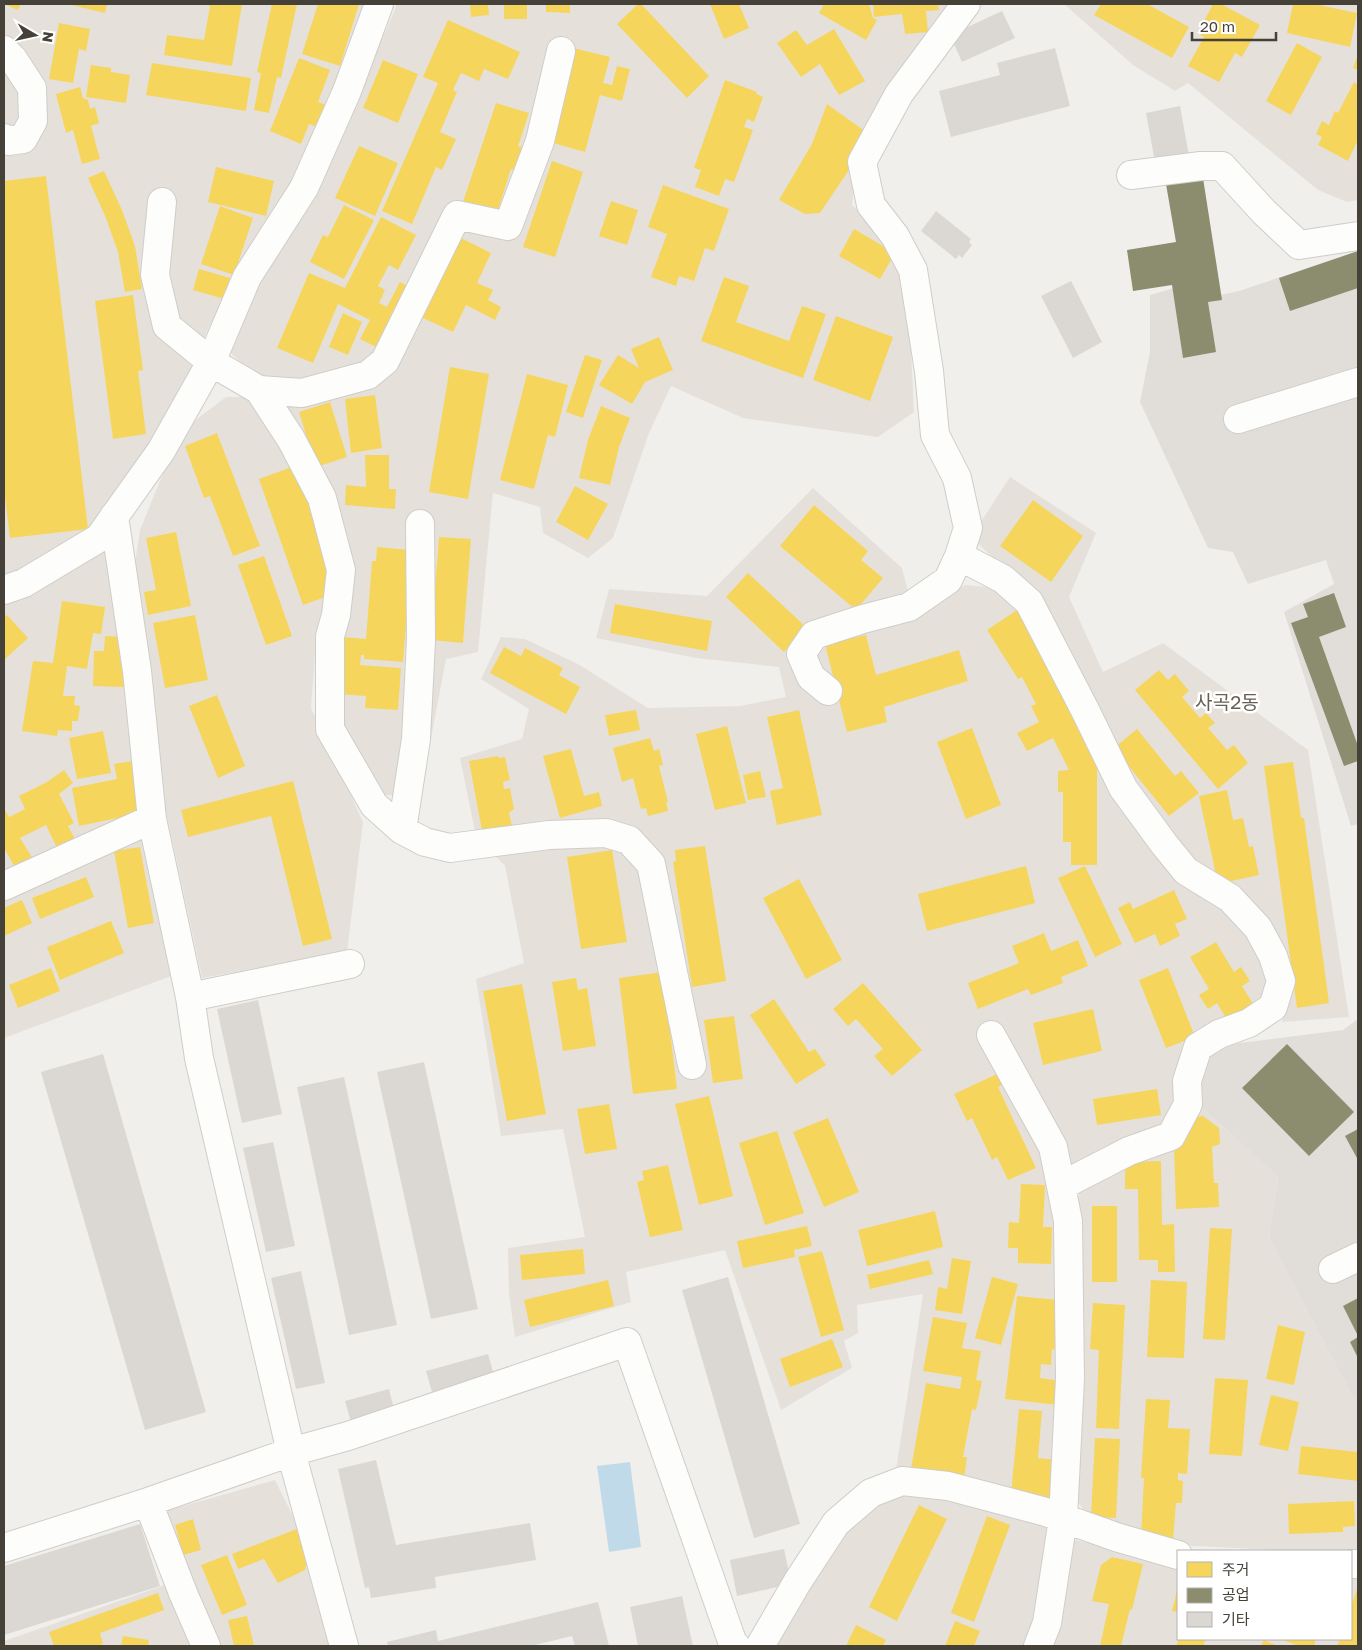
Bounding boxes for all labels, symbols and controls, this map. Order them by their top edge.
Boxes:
north arrow [10,10,60,60]
scale bar [1192,10,1276,42]
text: 20 m [1200,17,1235,35]
text: N [39,31,58,44]
district label: 사곡2동 [1195,690,1259,713]
legend [1177,1550,1352,1640]
text: 주거 [1222,1560,1250,1578]
text: 공업 [1222,1585,1250,1603]
text: 기타 [1222,1610,1250,1628]

